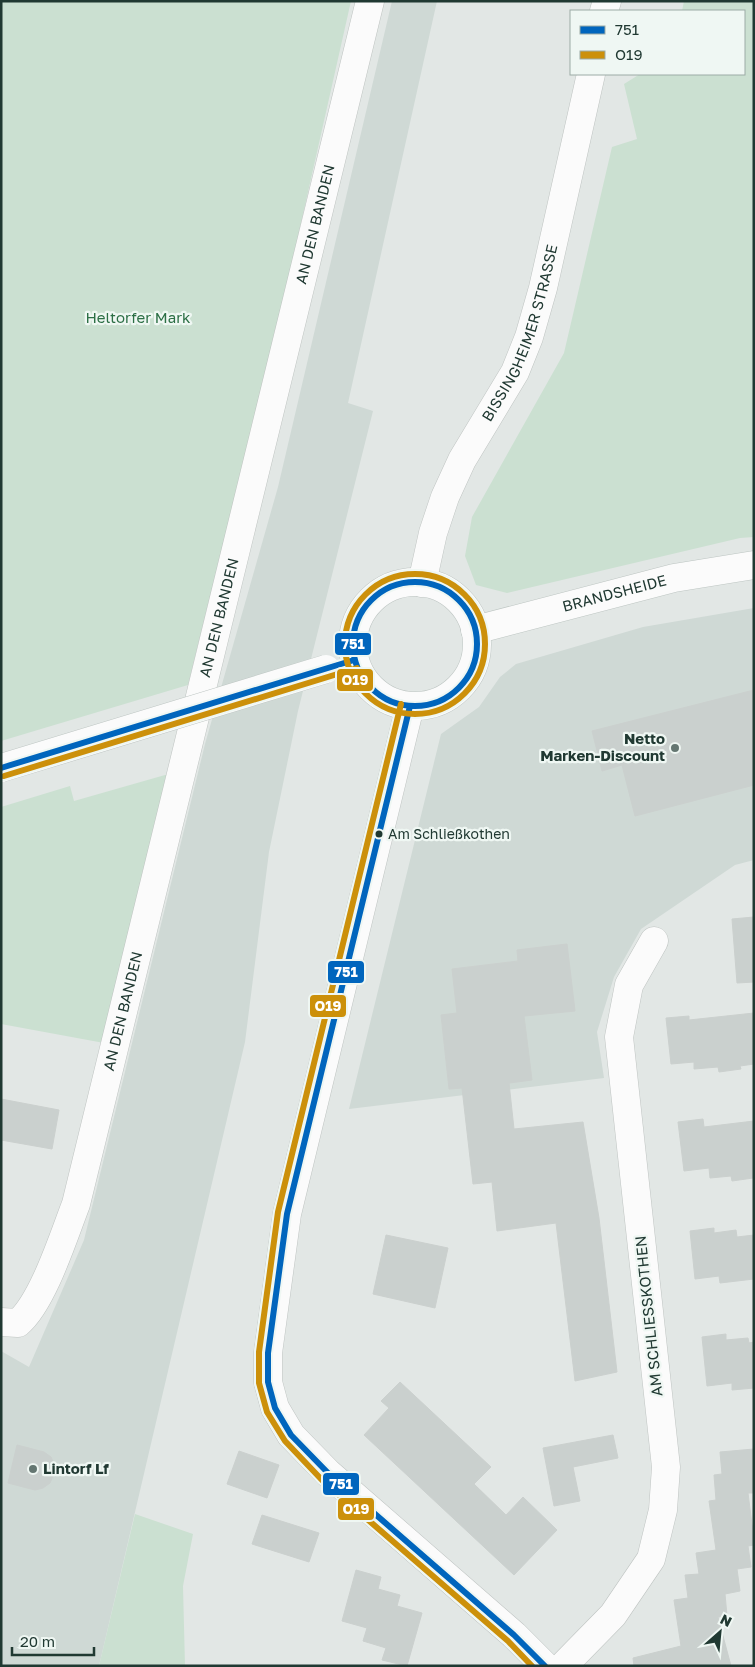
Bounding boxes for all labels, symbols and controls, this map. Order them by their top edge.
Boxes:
legend [570,10,745,75]
text: 751 [615,20,639,38]
text: O19 [615,45,642,63]
street label: AN DEN BANDEN [291,162,338,286]
street label: BISSINGHEIMER STRASSE [477,243,561,424]
park label: Heltorfer Mark [85,308,191,326]
street label: AN DEN BANDEN [195,556,242,679]
street label: BRANDSHEIDE [560,570,668,615]
line badge: 751 [334,632,372,656]
text: 751 [341,635,365,652]
line badge: O19 [336,668,374,692]
text: O19 [342,671,369,688]
place label: Netto Marken-Discount [540,729,665,764]
marker: Netto Marken-Discount [669,742,681,754]
place label: Am Schließkothen [388,825,510,842]
marker: Am Schließkothen [374,829,384,839]
street label: AN DEN BANDEN [99,949,145,1072]
line badge: 751 [327,960,365,984]
text: 751 [334,963,358,980]
line badge: O19 [309,994,347,1018]
text: O19 [315,997,342,1014]
street label: AM SCHLIESSKOTHEN [631,1235,665,1397]
place label: Lintorf Lf [43,1459,109,1477]
marker: Lintorf Lf [27,1463,39,1475]
line badge: 751 [322,1472,360,1496]
text: 751 [329,1475,353,1492]
line badge: O19 [337,1497,375,1521]
text: O19 [343,1500,370,1517]
north arrow [695,1607,745,1657]
text: N [718,1610,735,1630]
scale bar [12,1624,95,1656]
text: 20 m [20,1632,55,1650]

